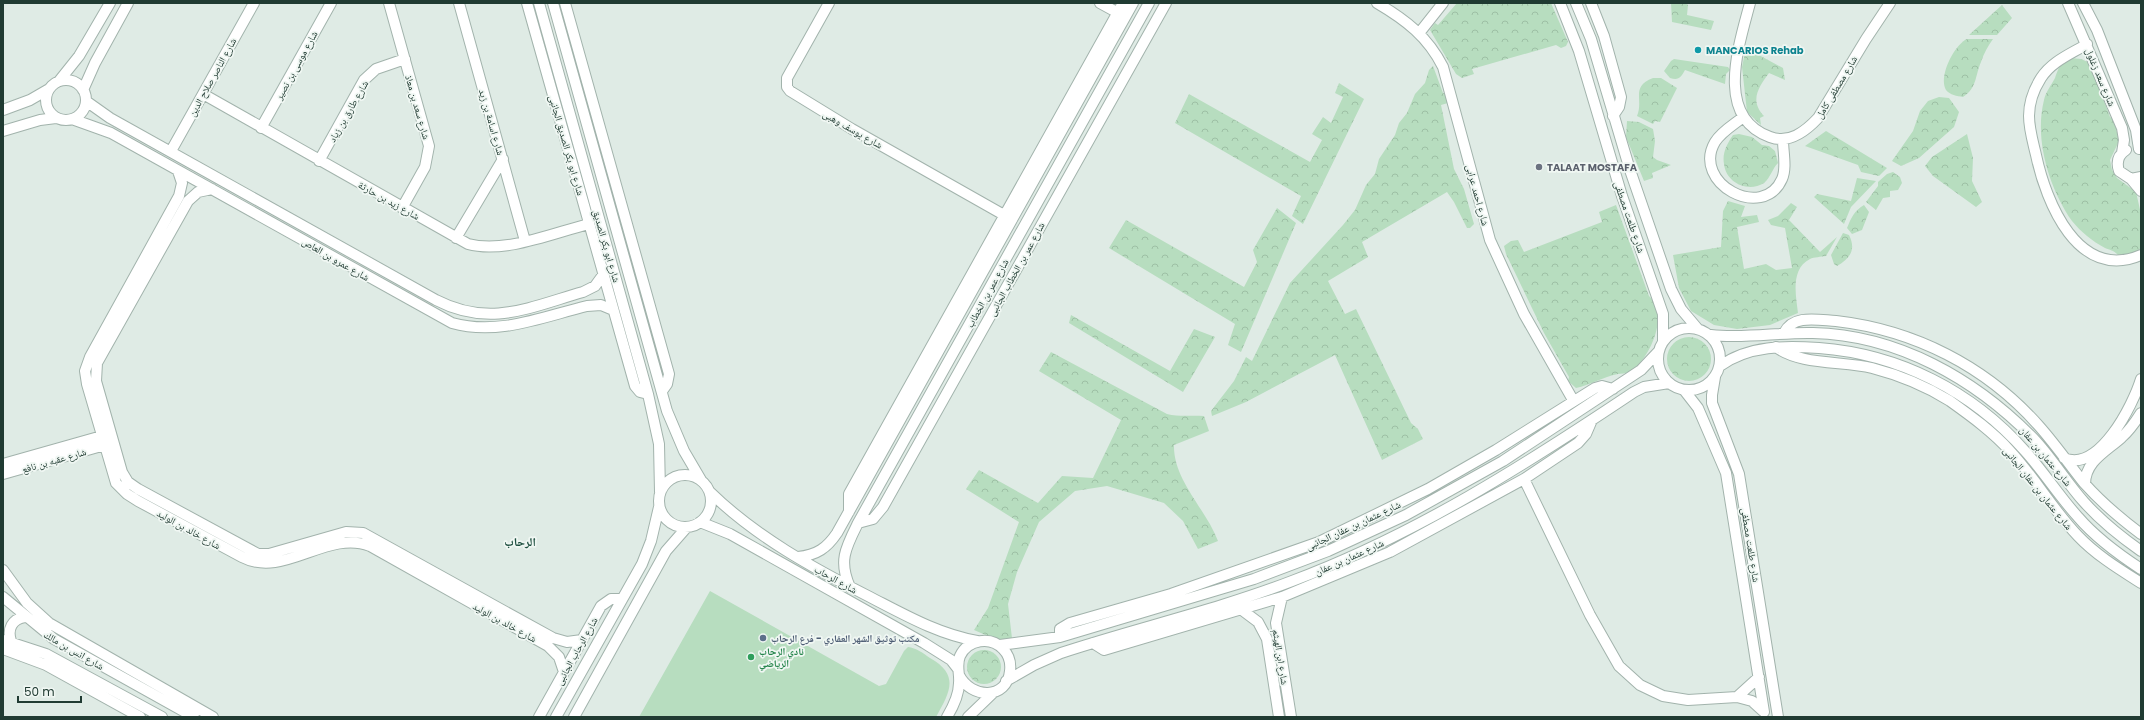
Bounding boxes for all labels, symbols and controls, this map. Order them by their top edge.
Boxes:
street label: شارع موسى بن نصير [271,28,322,103]
street label: شارع الناصر صلاح الدين [185,35,240,119]
place label: MANCARIOS Rehab [1706,43,1804,58]
marker: MANCARIOS Rehab [1693,45,1703,55]
street label: شارع سعد زغلول [2082,46,2120,109]
street label: شارع مصطفى كامل [1812,53,1861,121]
street label: شارع سعد بن معاذ [401,73,434,142]
street label: شارع طارق بن زياد [325,77,372,145]
street label: شارع اسامة بن زيد [475,87,508,157]
street label: شارع ابو بكر الصديق الجانبى [545,93,588,198]
street label: شارع يوسف وهبى [820,106,886,153]
place label: TALAAT MOSTAFA [1547,160,1638,175]
marker: TALAAT MOSTAFA [1534,162,1544,172]
street label: شارع احمد عرابى [1462,163,1493,228]
street label: شارع زيد بن حارثة [355,177,423,224]
street label: شارع طلعت مصطفى [1610,179,1649,255]
street label: شارع ابو بكر الصديق [589,208,624,285]
street label: شارع عمر بن الخطاب الجانبى [985,220,1047,318]
street label: شارع عمرو بن العاص [299,234,373,285]
street label: شارع عمر بن الخطاب [963,257,1011,329]
street label: شارع عثمان بن عفان [2016,423,2075,490]
street label: شارع عقبه بن نافع [20,444,88,477]
street label: شارع عثمان بن عفان الجانبى [1999,444,2076,533]
street label: شارع عثمان بن عفان الجانبى [1303,497,1403,554]
street label: شارع خالد بن الوليد [154,506,224,553]
street label: شارع طلعت مصطفى [1737,507,1764,584]
district label: الرحاب [504,533,536,550]
street label: شارع عثمان بن عفان [1312,535,1386,579]
street label: شارع الرحاب [812,562,860,598]
street label: شارع خالد بن الوليد [470,599,540,646]
street label: شارع الرحاب الجانبى [552,614,602,688]
street label: شارع انس بن مالك [41,627,107,674]
street label: شارع ابن الهيثم [1269,628,1292,686]
place label: مكتب توثيق الشهر العقاري - فرع الرحاب [771,631,920,646]
marker: مكتب توثيق الشهر العقاري - فرع الرحاب [758,633,768,643]
place label: نادي الرحاب الرياضي [759,644,804,671]
marker: نادي الرحاب الرياضي [746,652,756,662]
scale bar [18,678,81,704]
text: 50 m [24,683,55,700]

